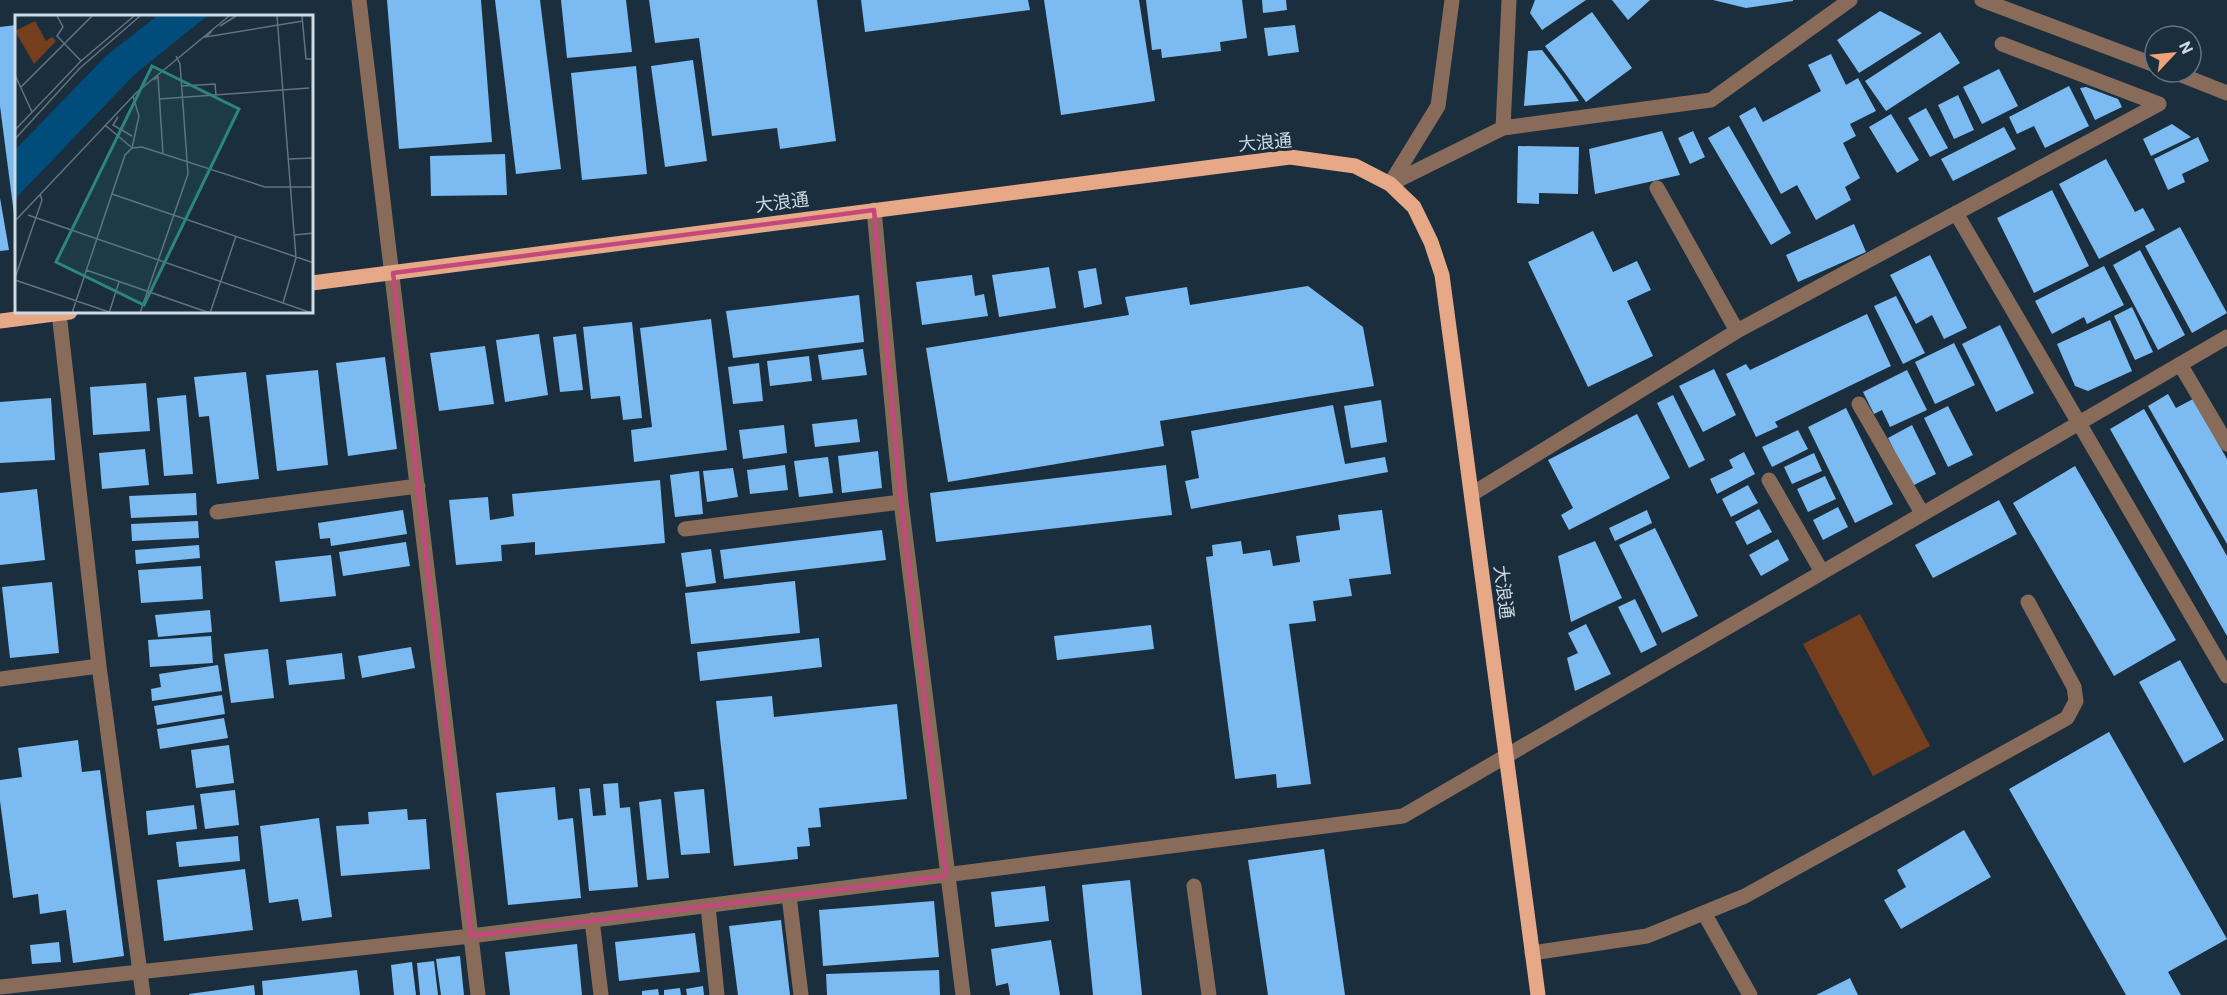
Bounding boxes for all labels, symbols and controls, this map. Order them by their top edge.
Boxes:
inset map [15,15,314,314]
north arrow [2143,24,2203,84]
text: N [2175,38,2197,57]
street label: 大浪通 [1237,129,1293,155]
street label: 大浪通 [754,188,810,216]
street label: 大浪通 [1490,564,1518,620]

